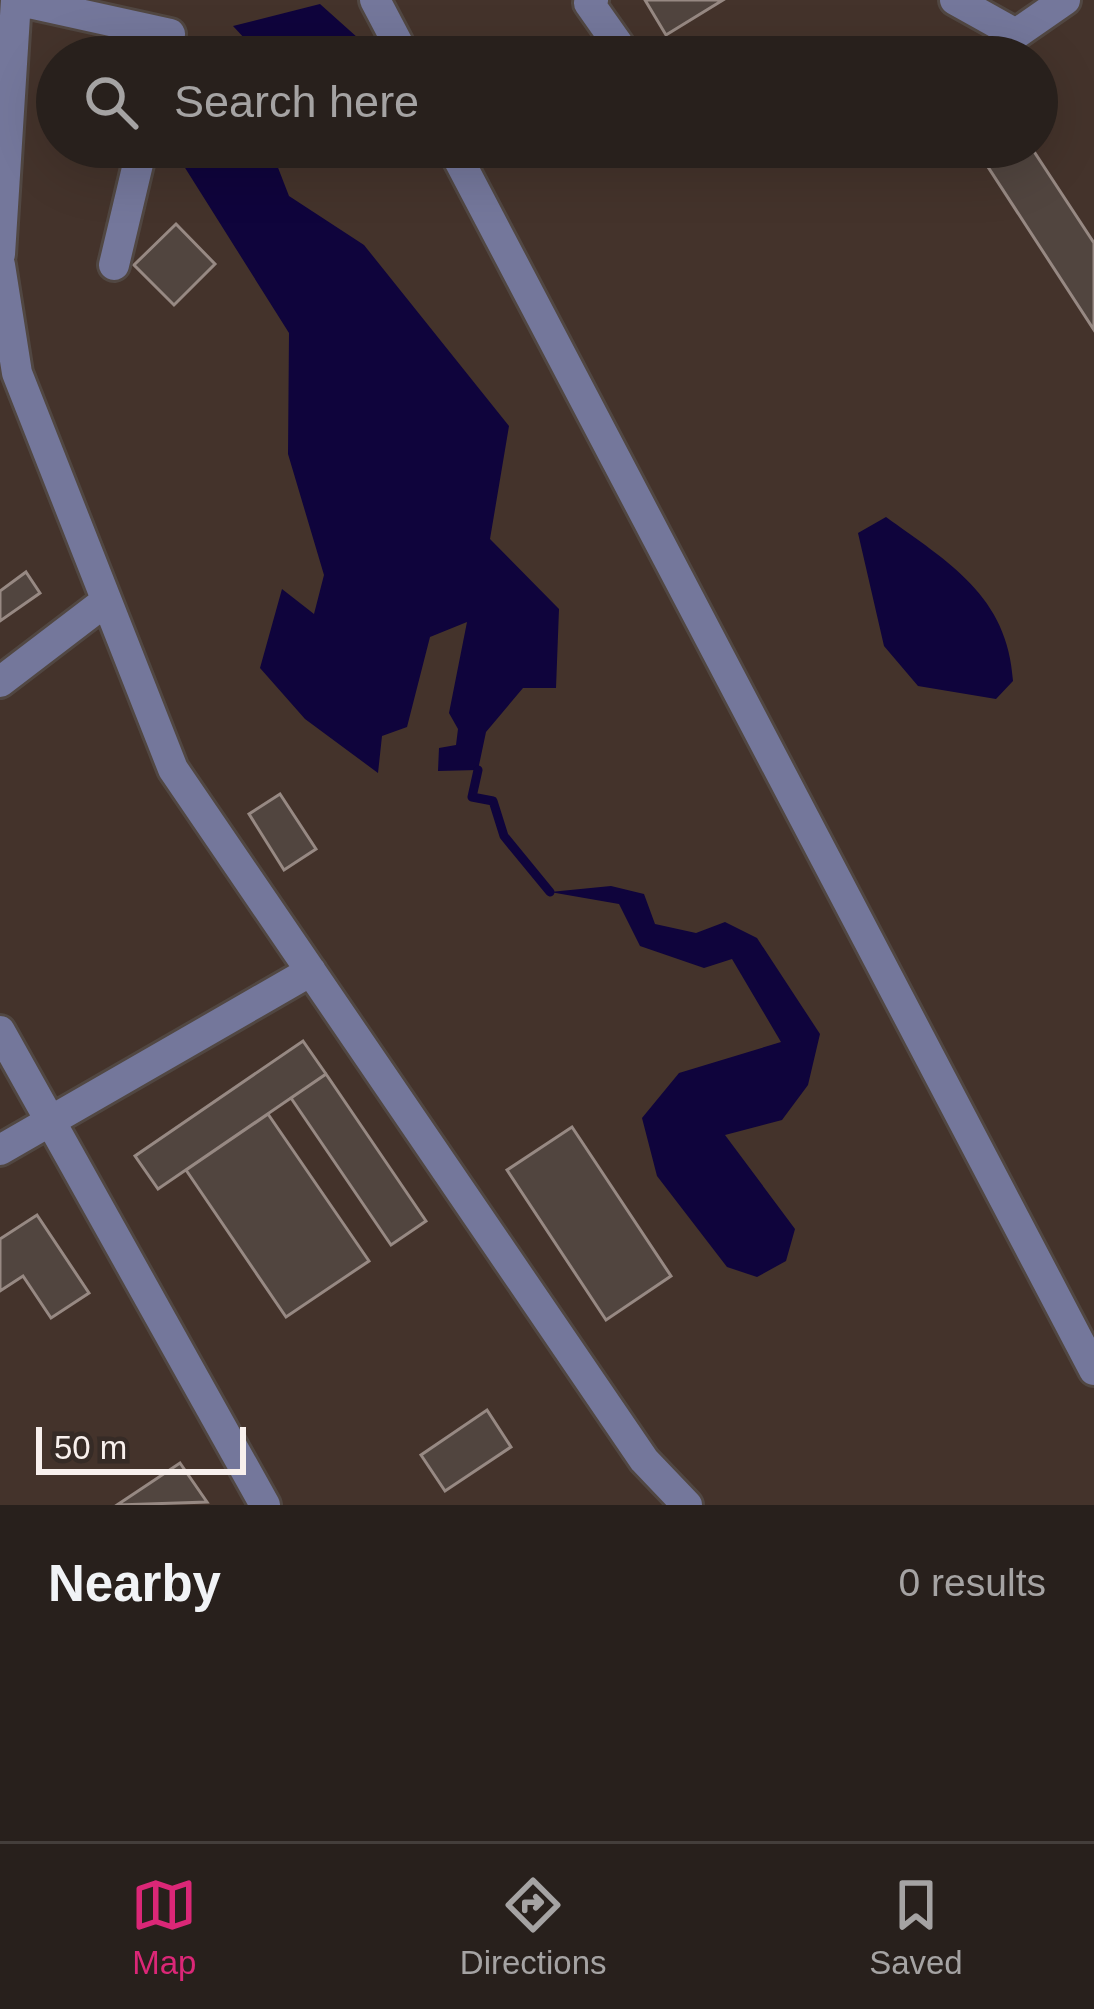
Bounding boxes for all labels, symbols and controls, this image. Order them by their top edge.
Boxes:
search box [36,36,1058,168]
icon: search [78,69,144,135]
text: Search here [174,76,419,127]
scale bar [36,1421,246,1474]
text: 50 m [54,1429,127,1466]
text: Nearby [48,1555,221,1612]
text: 0 results [899,1561,1046,1604]
tab: Map [131,1872,197,1982]
tab: Directions [460,1872,607,1982]
tab: Saved [869,1872,963,1982]

